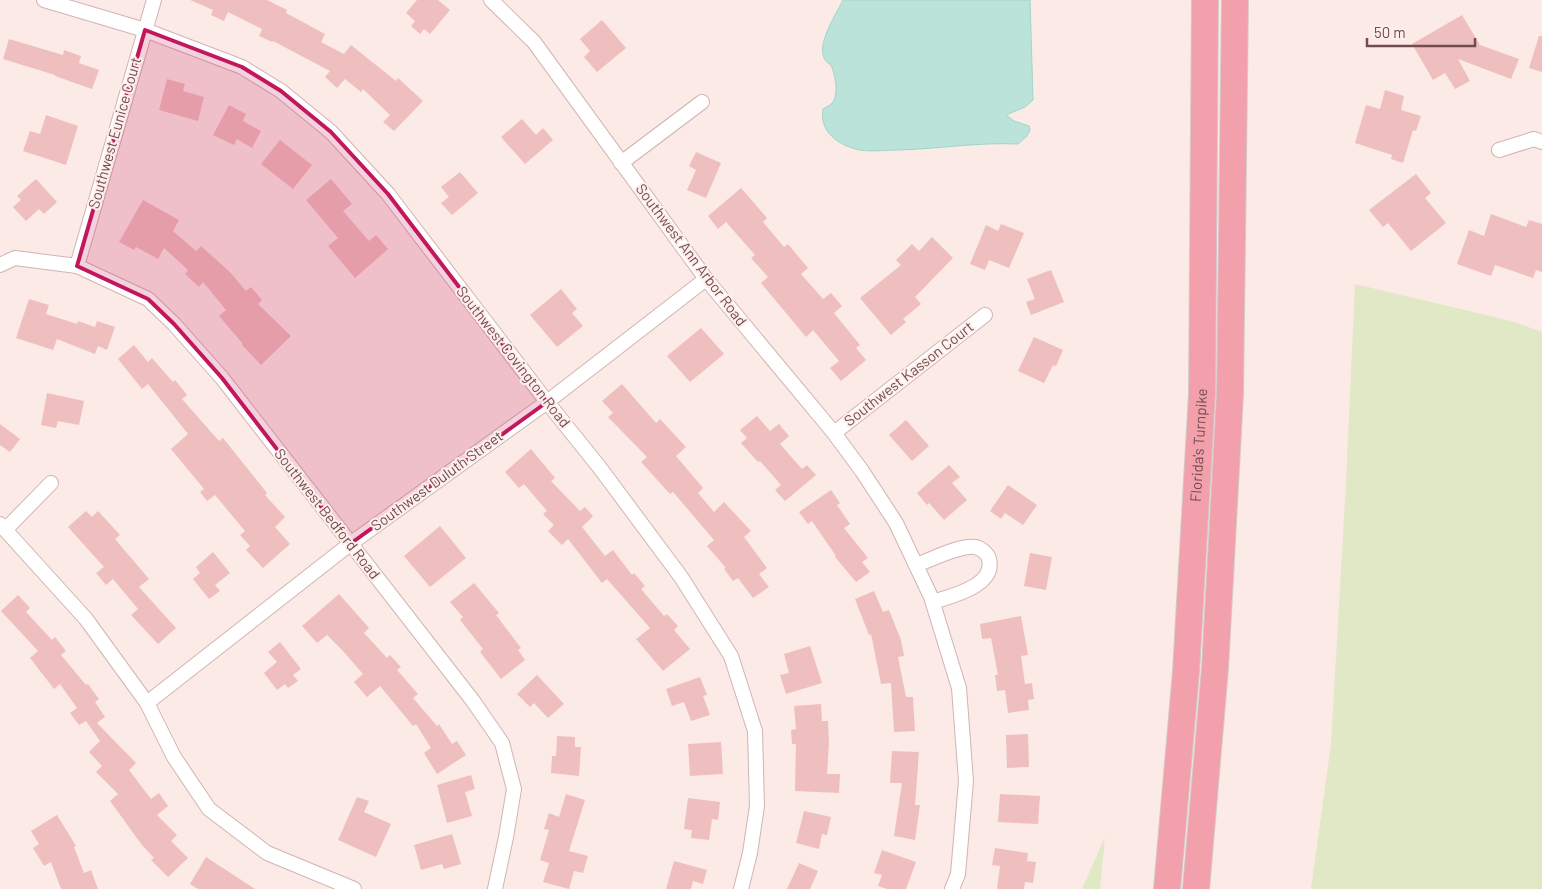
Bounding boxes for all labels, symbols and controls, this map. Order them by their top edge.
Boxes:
scale bar [1367,15,1474,47]
text: 50 m [1374,23,1406,41]
street label: Southwest Eunice Court [84,55,144,211]
street label: Southwest Ann Arbor Road [632,180,751,329]
street label: Southwest Covington Road [453,282,574,431]
street label: Southwest Kasson Court [840,317,977,429]
street label: Florida's Turnpike [1186,388,1210,502]
street label: Southwest Duluth Street [367,426,506,534]
street label: Southwest Bedford Road [271,445,384,582]

